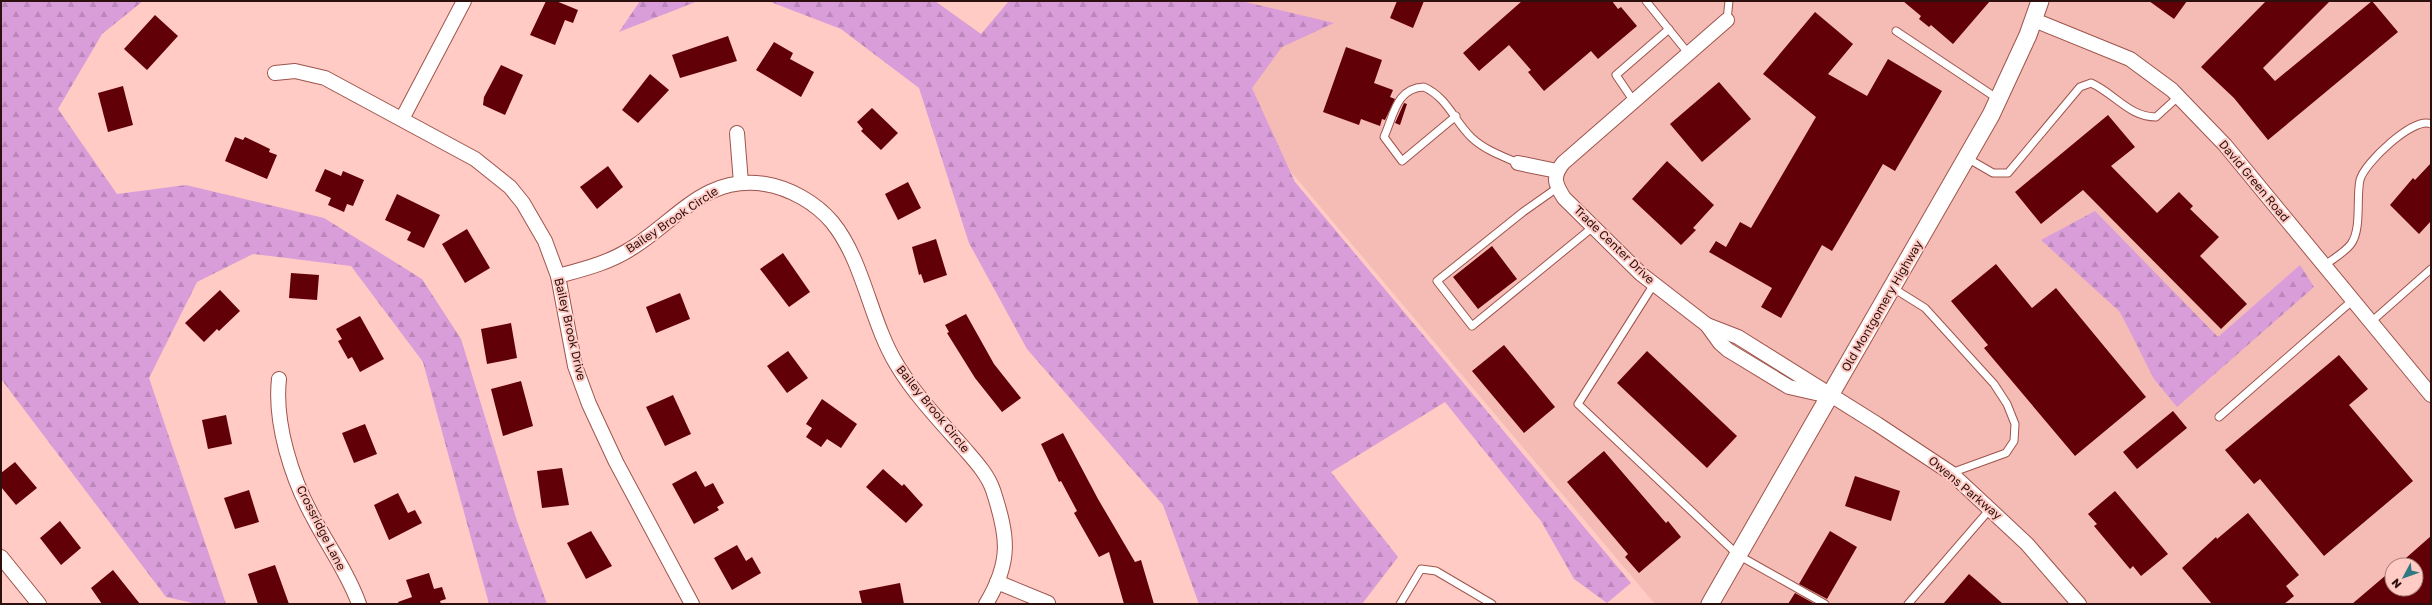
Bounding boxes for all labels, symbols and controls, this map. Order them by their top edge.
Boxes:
street label: David Green Road [2216,137,2293,225]
street label: Bailey Brook Circle [623,183,721,256]
street label: Trade Center Drive [1571,202,1658,287]
street label: Old Montgomery Highway [1838,237,1925,374]
street label: Bailey Brook Drive [551,276,590,382]
street label: Bailey Brook Circle [894,362,973,455]
street label: Owens Parkway [1926,453,2005,523]
street label: Crossridge Lane [294,483,349,573]
north arrow [2384,557,2424,597]
text: N [2388,576,2404,591]

